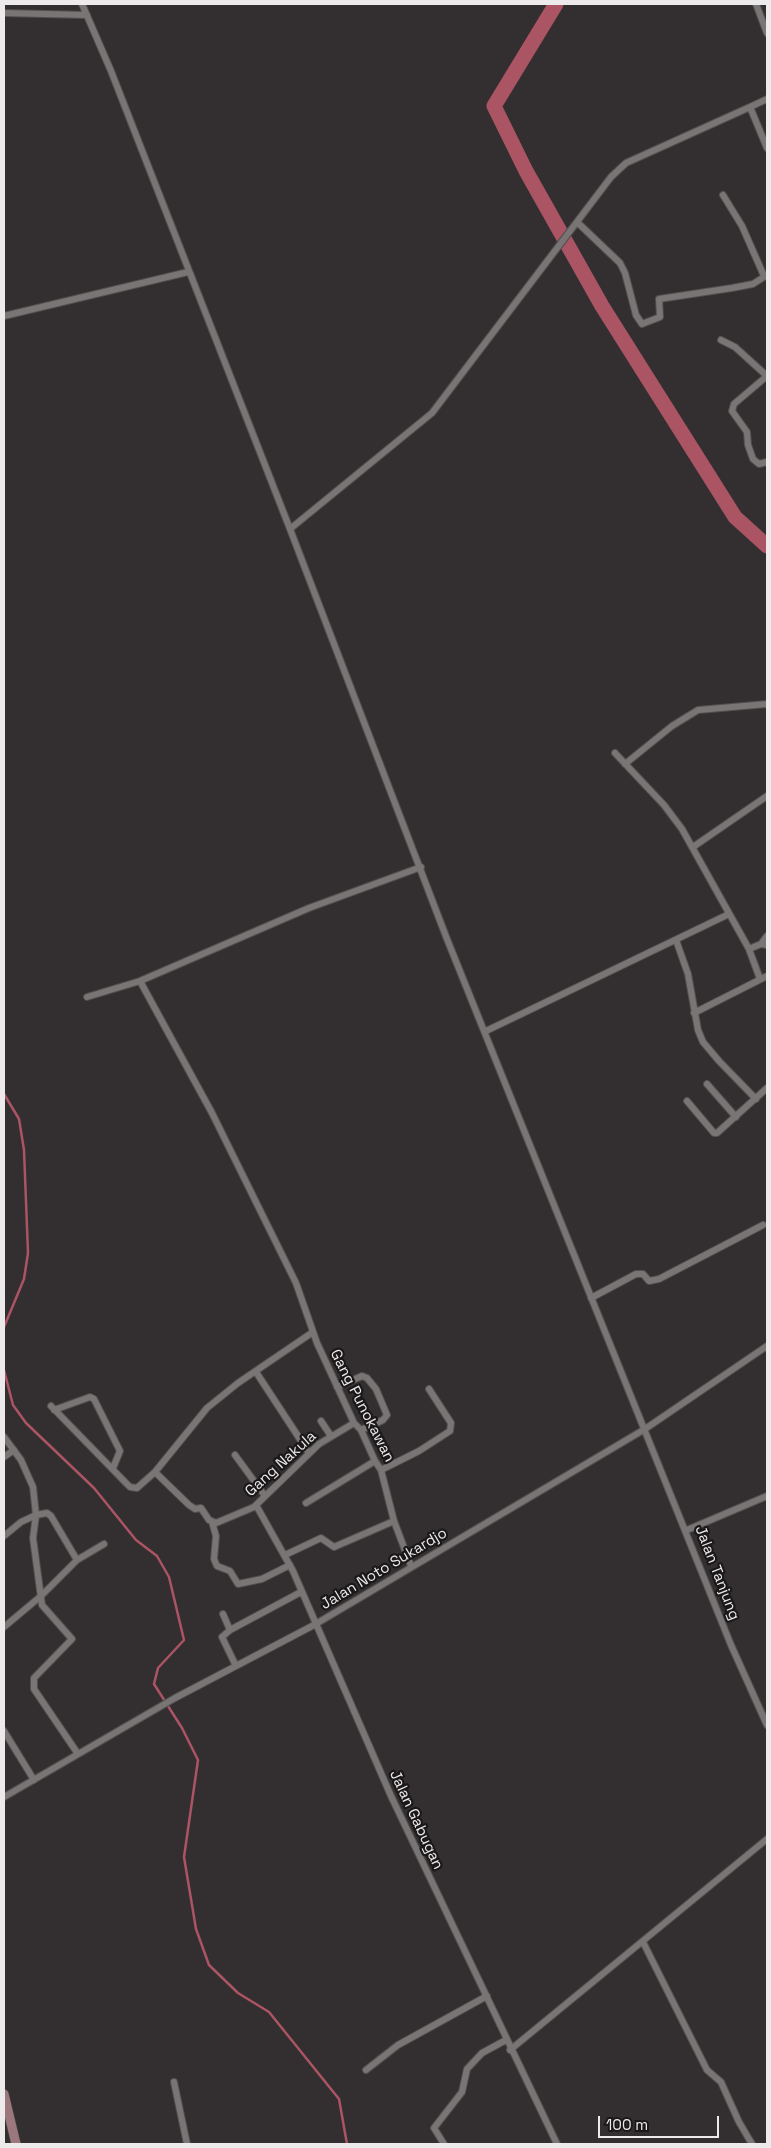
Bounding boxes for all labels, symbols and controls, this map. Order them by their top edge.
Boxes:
street label: Gang Punokawan [326,1347,398,1465]
street label: Gang Nakula [242,1427,320,1501]
street label: Jalan Tanjung [691,1523,743,1623]
street label: Jalan Noto Sukardjo [318,1524,450,1614]
street label: Jalan Gabugan [385,1768,447,1872]
scale bar [601,2106,722,2138]
text: 100 m [606,2115,648,2134]

